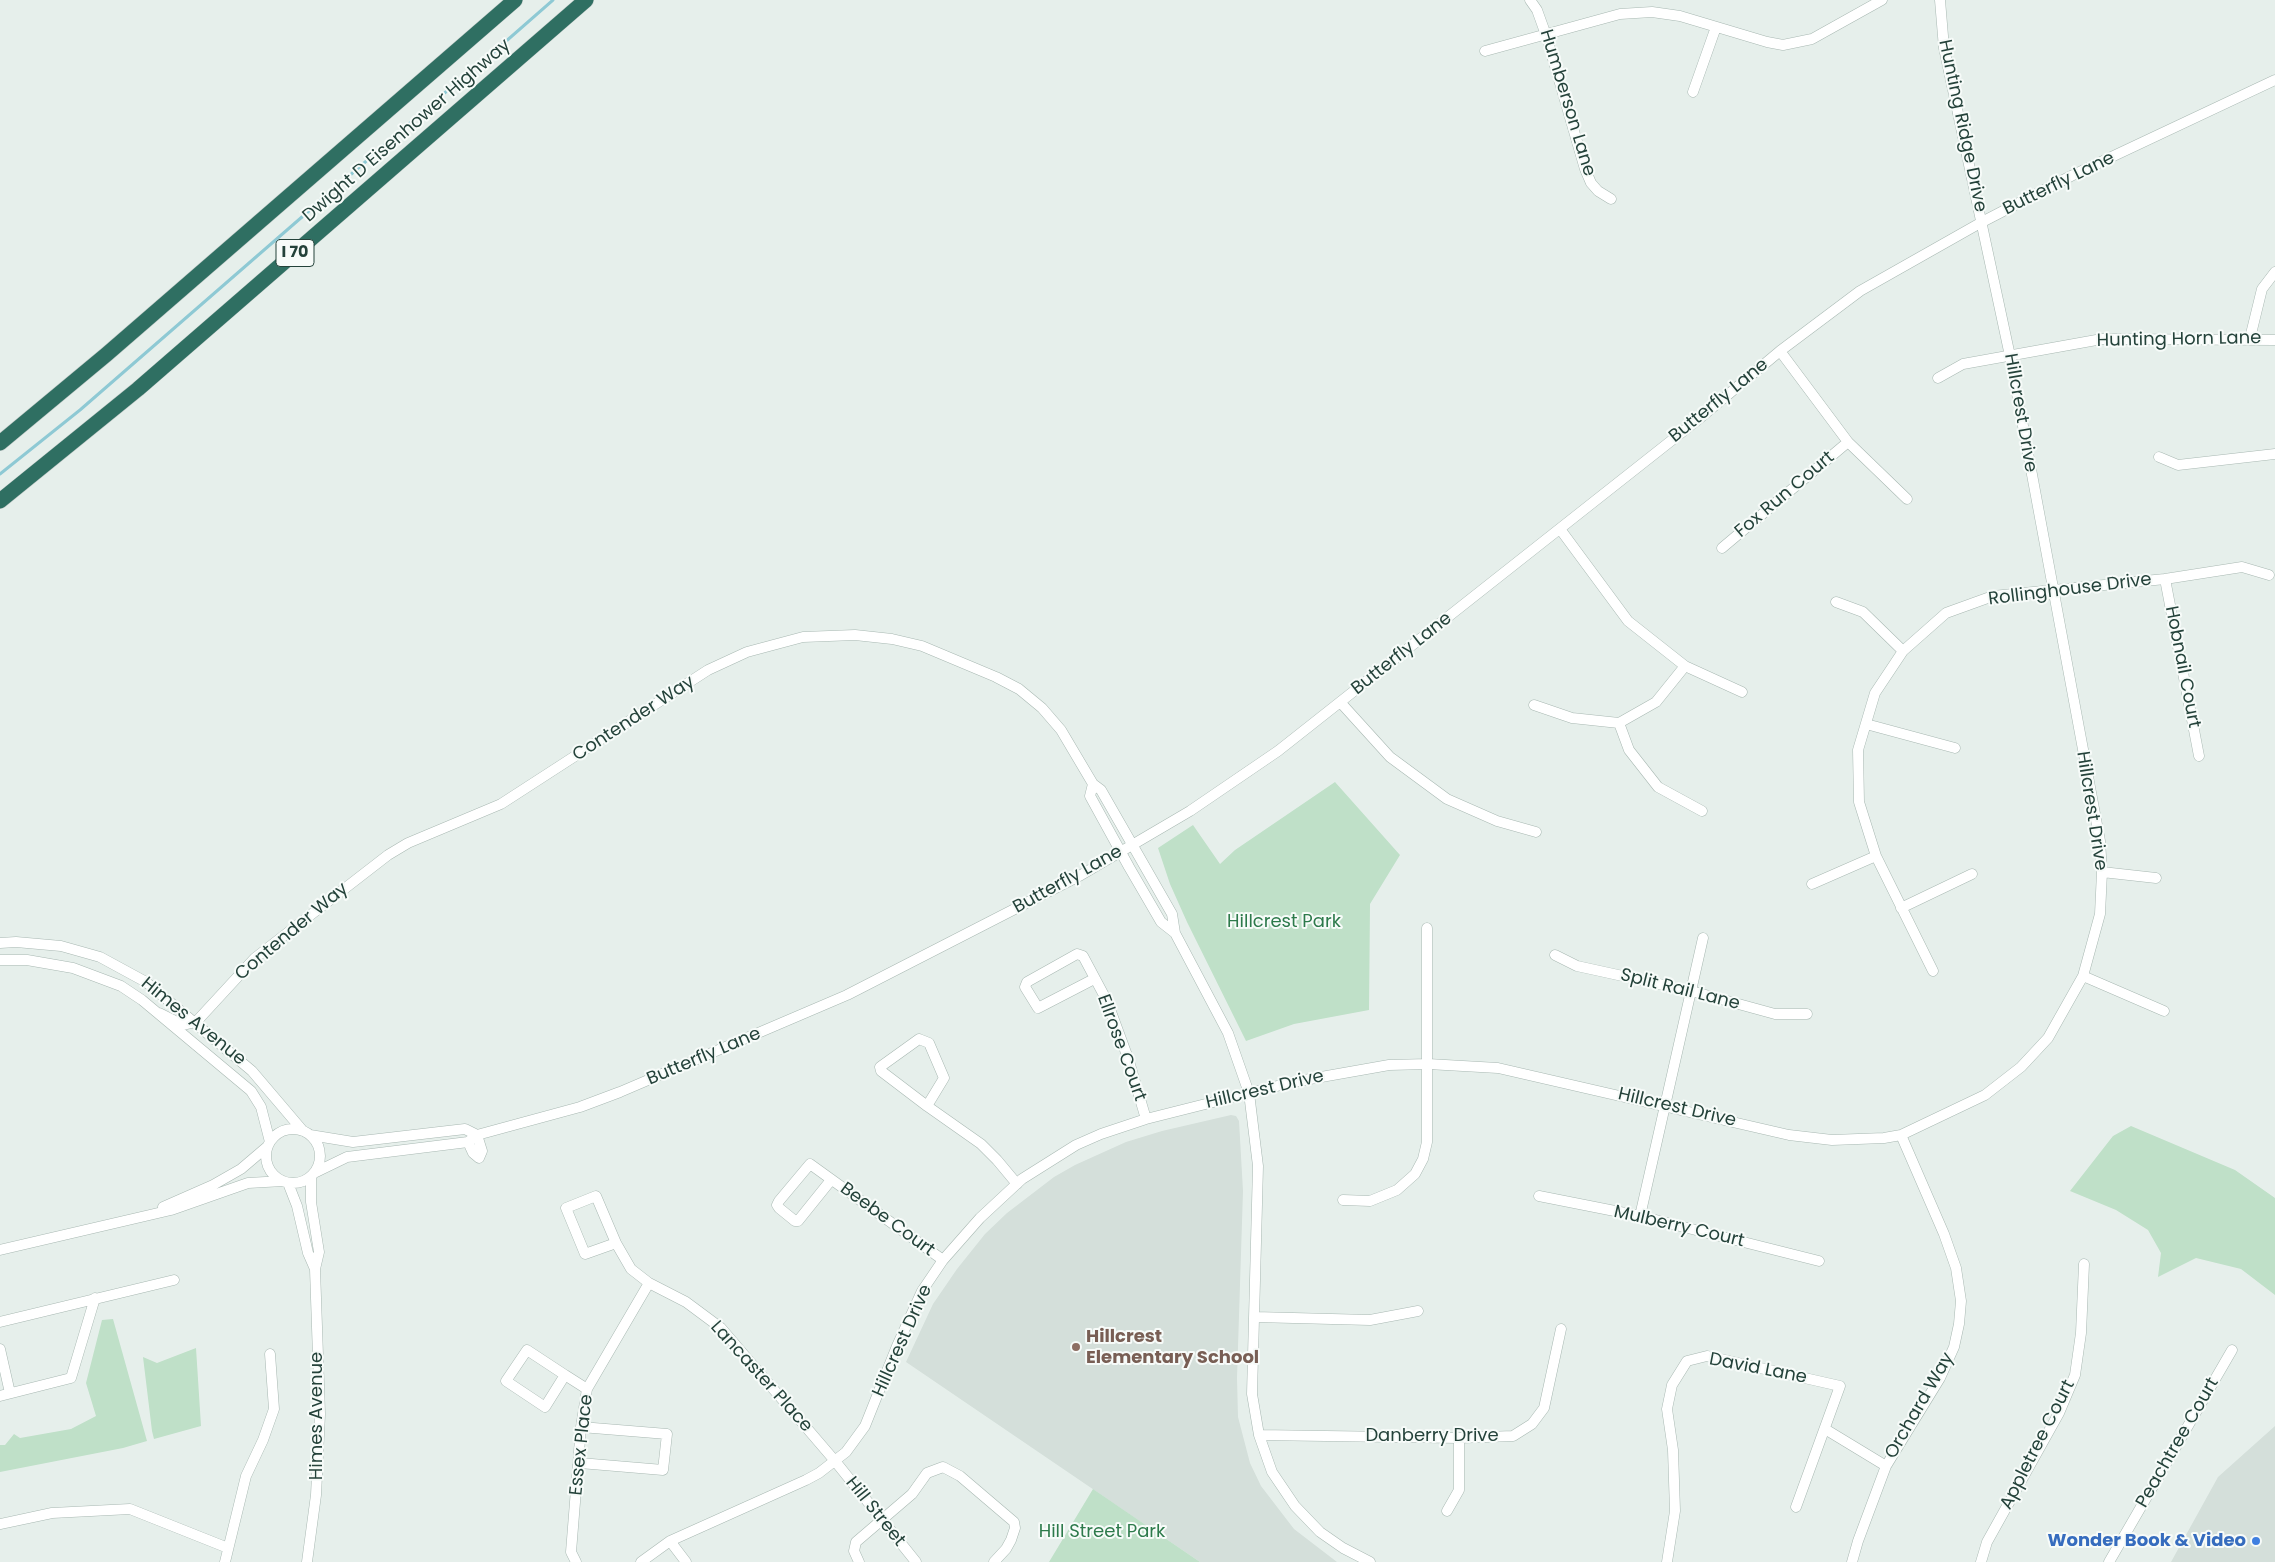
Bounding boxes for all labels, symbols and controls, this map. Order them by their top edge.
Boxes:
street label: Humberson Lane [1534,27,1600,179]
street label: Dwight D Eisenhower Highway [299,35,515,227]
street label: Hunting Ridge Drive [1933,38,1991,214]
street label: Butterfly Lane [2000,148,2118,220]
road number: I 70 [276,240,314,266]
street label: Hunting Horn Lane [2097,328,2261,352]
street label: Hillcrest Drive [1999,352,2041,474]
street label: Butterfly Lane [1665,354,1773,448]
street label: Fox Run Court [1731,447,1839,543]
street label: Rollinghouse Drive [1987,569,2153,611]
street label: Hobnail Court [2160,604,2204,730]
street label: Butterfly Lane [1348,608,1456,700]
street label: Contender Way [569,672,699,766]
street label: Hillcrest Drive [2071,750,2111,872]
street label: Butterfly Lane [1010,841,1126,919]
street label: Contender Way [231,878,353,986]
park label: Hillcrest Park [1227,911,1341,933]
street label: Split Rail Lane [1618,965,1742,1015]
street label: Himes Avenue [136,973,250,1071]
street label: Ellrose Court [1092,992,1150,1104]
street label: Butterfly Lane [644,1023,764,1091]
street label: Hillcrest Drive [1204,1066,1326,1114]
street label: Hillcrest Drive [1616,1084,1738,1132]
street label: Beebe Court [835,1178,939,1262]
street label: Mulberry Court [1612,1201,1746,1253]
street label: Hillcrest Drive [869,1282,937,1400]
street label: Lancaster Place [705,1317,817,1437]
place label: Hillcrest Elementary School [1086,1326,1259,1368]
marker: Hillcrest Elementary School [1070,1341,1082,1353]
street label: David Lane [1707,1349,1809,1389]
street label: Orchard Way [1881,1349,1959,1463]
street label: Himes Avenue [306,1352,328,1480]
street label: Peachtree Court [2132,1374,2224,1512]
street label: Appletree Court [1996,1377,2080,1513]
street label: Essex Place [566,1393,598,1497]
street label: Danberry Drive [1365,1425,1499,1447]
street label: Hill Street [840,1473,910,1551]
park label: Hill Street Park [1039,1521,1165,1543]
place label: Wonder Book & Video [2047,1530,2246,1552]
marker: Wonder Book & Video [2250,1535,2262,1547]

